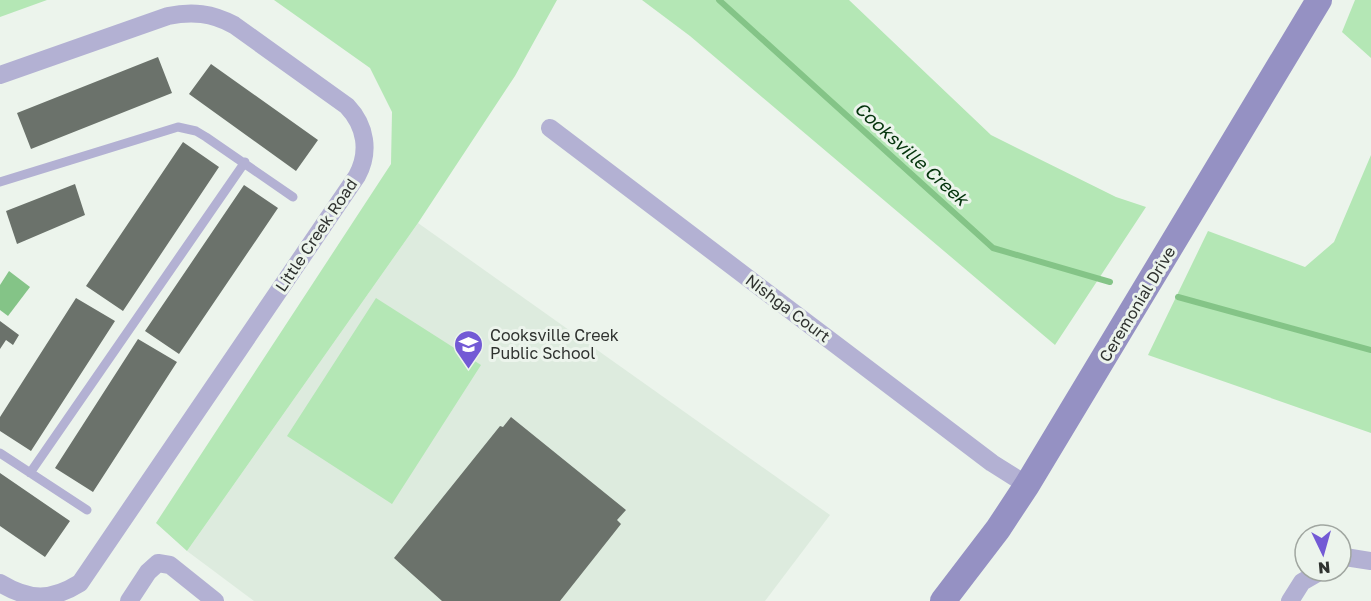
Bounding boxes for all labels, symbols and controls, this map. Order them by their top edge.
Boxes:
water label: Cooksville Creek [850,97,974,211]
street label: Little Creek Road [271,175,361,295]
street label: Ceremonial Drive [1095,243,1179,365]
street label: Nishga Court [742,270,834,346]
place label: Cooksville Creek Public School [490,325,619,363]
school or university icon: Cooksville Creek Public School [453,328,485,370]
north arrow [1293,523,1353,583]
text: N [1317,557,1331,578]

